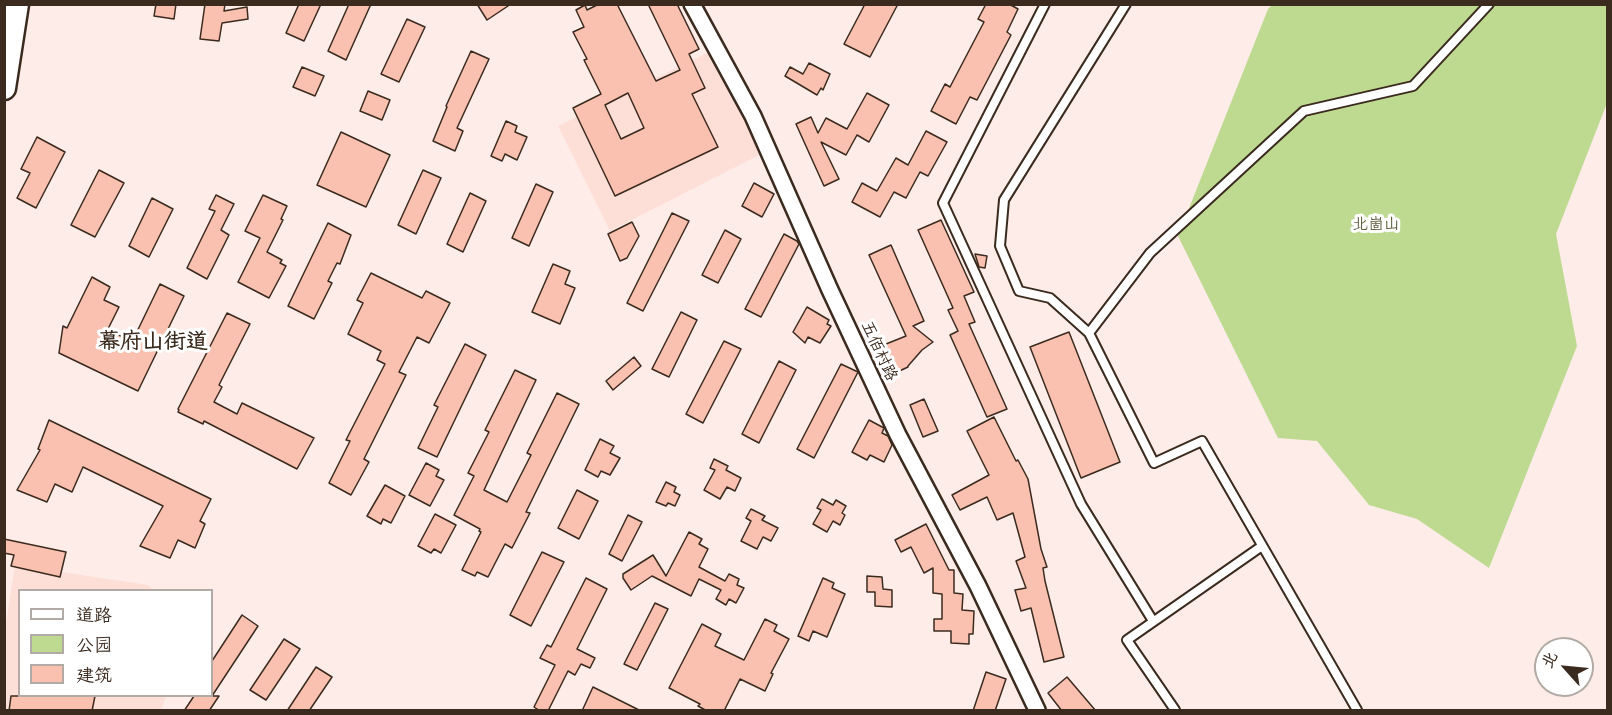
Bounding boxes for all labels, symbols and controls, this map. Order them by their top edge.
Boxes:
park label: 北崮山 [1352,214,1400,234]
street label: 五佰村路 [857,318,901,384]
district label: 幕府山街道 [98,329,208,355]
legend [18,589,213,697]
text: 道路 [76,605,112,626]
text: 公园 [76,635,112,656]
north arrow [1534,637,1594,697]
text: 北 [1538,649,1561,671]
text: 建筑 [76,665,112,686]

